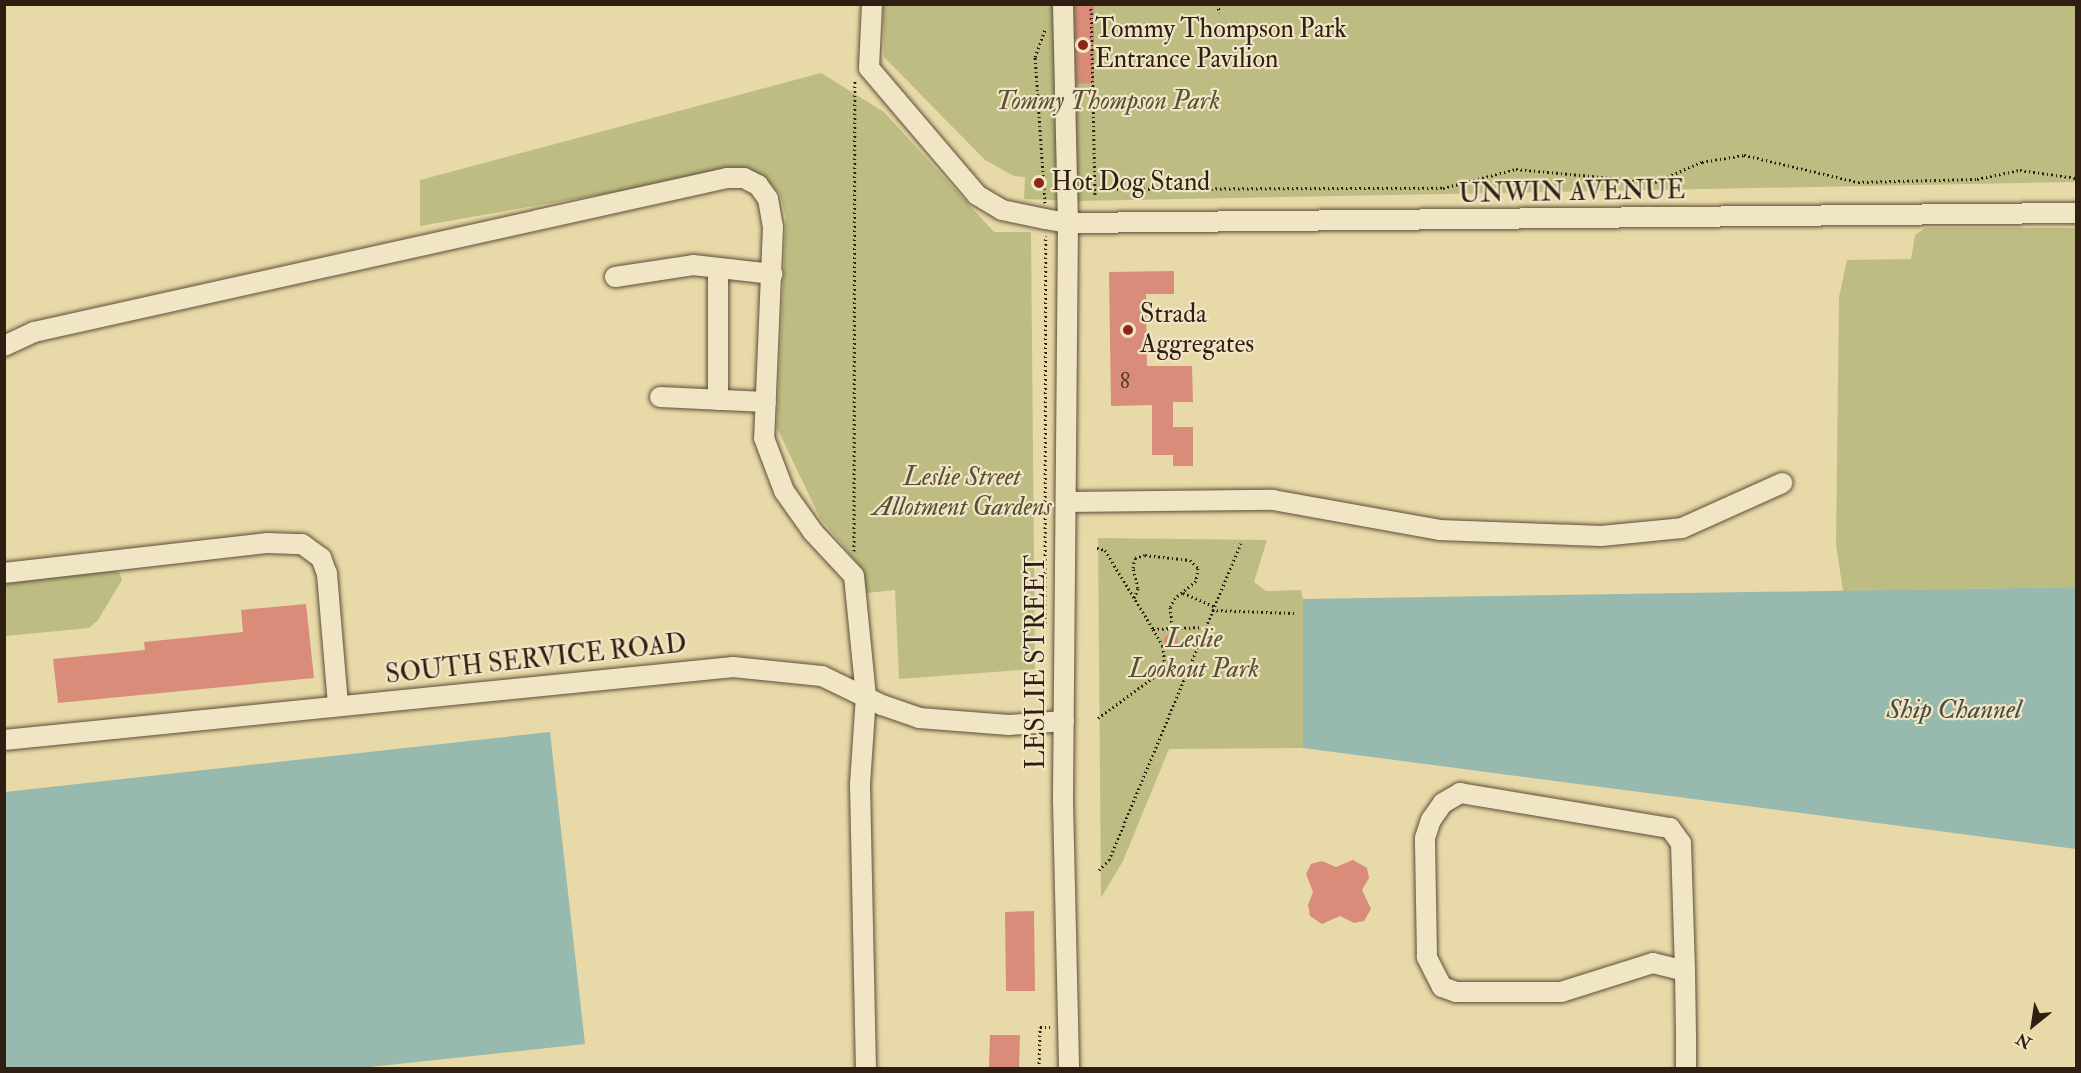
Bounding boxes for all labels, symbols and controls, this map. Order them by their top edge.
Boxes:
place label: Tommy Thompson Park Entrance Pavilion [1095,14,1347,76]
marker: Tommy Thompson Park Entrance Pavilion [1076,38,1090,52]
park label: Tommy Thompson Park [996,86,1220,118]
place label: Hot Dog Stand [1051,167,1210,199]
street label: UNWIN AVENUE [1458,175,1686,211]
marker: Hot Dog Stand [1032,176,1046,190]
place label: Strada Aggregates [1140,299,1254,360]
marker: Strada Aggregates [1121,323,1135,337]
house number: 8 [1120,369,1130,395]
park label: Leslie Street Allotment Gardens [872,462,1052,524]
street label: LESLIE STREET [1021,555,1053,769]
park label: Leslie Lookout Park [1129,624,1259,686]
street label: SOUTH SERVICE ROAD [384,629,688,691]
water label: Ship Channel [1887,694,2021,726]
north arrow [2003,995,2063,1055]
text: N [2013,1028,2035,1053]

